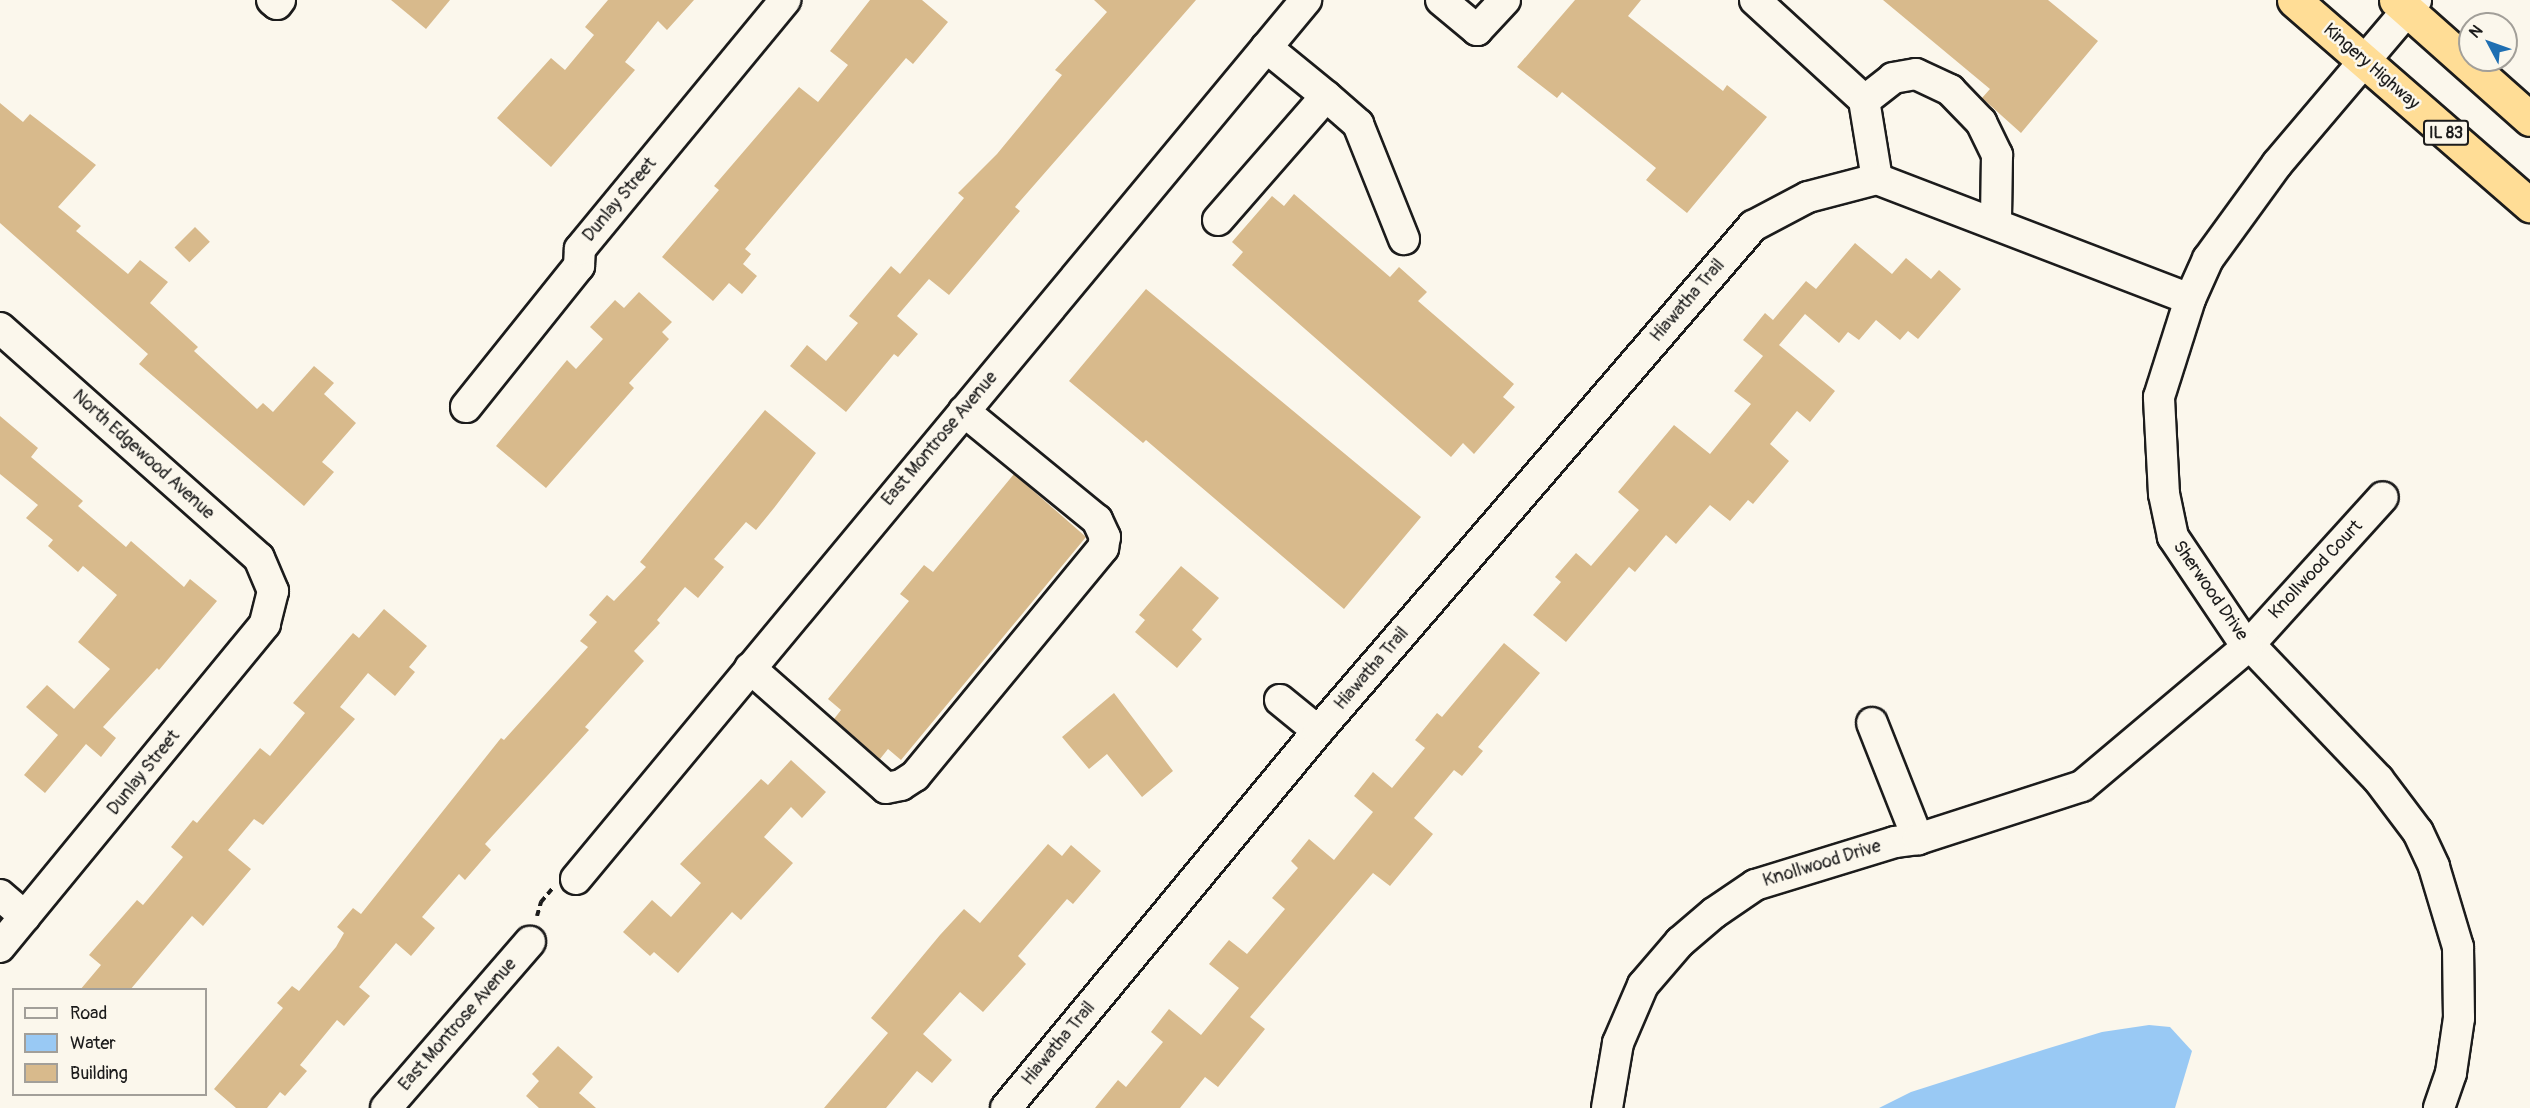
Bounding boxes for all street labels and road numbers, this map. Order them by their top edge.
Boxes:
street label: Kingery Highway [2318,19,2424,115]
road number: IL 83 [2422,120,2470,146]
street label: Dunlay Street [579,154,661,246]
street label: Hiawatha Trail [1646,255,1730,347]
street label: East Montrose Avenue [878,368,1002,510]
street label: North Edgewood Avenue [68,386,218,524]
street label: Knollwood Court [2265,516,2367,624]
street label: Sherwood Drive [2168,537,2252,645]
street label: Hiawatha Trail [1330,623,1414,715]
street label: Dunlay Street [103,726,185,820]
street label: Knollwood Drive [1760,836,1884,892]
street label: East Montrose Avenue [395,954,521,1096]
street label: Hiawatha Trail [1018,998,1100,1090]

